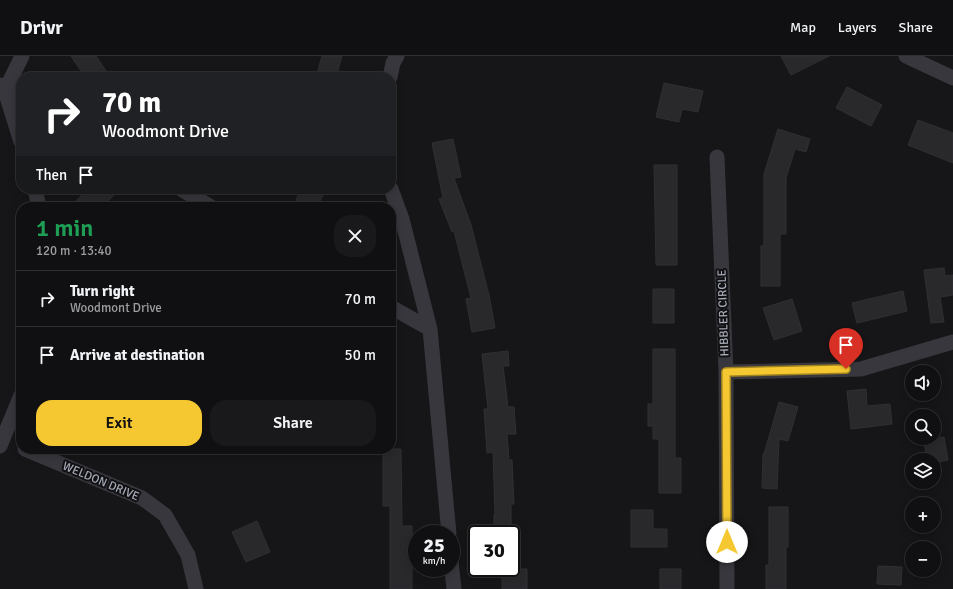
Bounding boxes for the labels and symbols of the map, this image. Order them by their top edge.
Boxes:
street label: HIBBLER CIRCLE [714,269,733,357]
pin [829,328,863,369]
street label: WELDON DRIVE [60,459,142,504]
position arrow [706,521,748,563]
speed limit sign: 30 [468,525,520,577]

